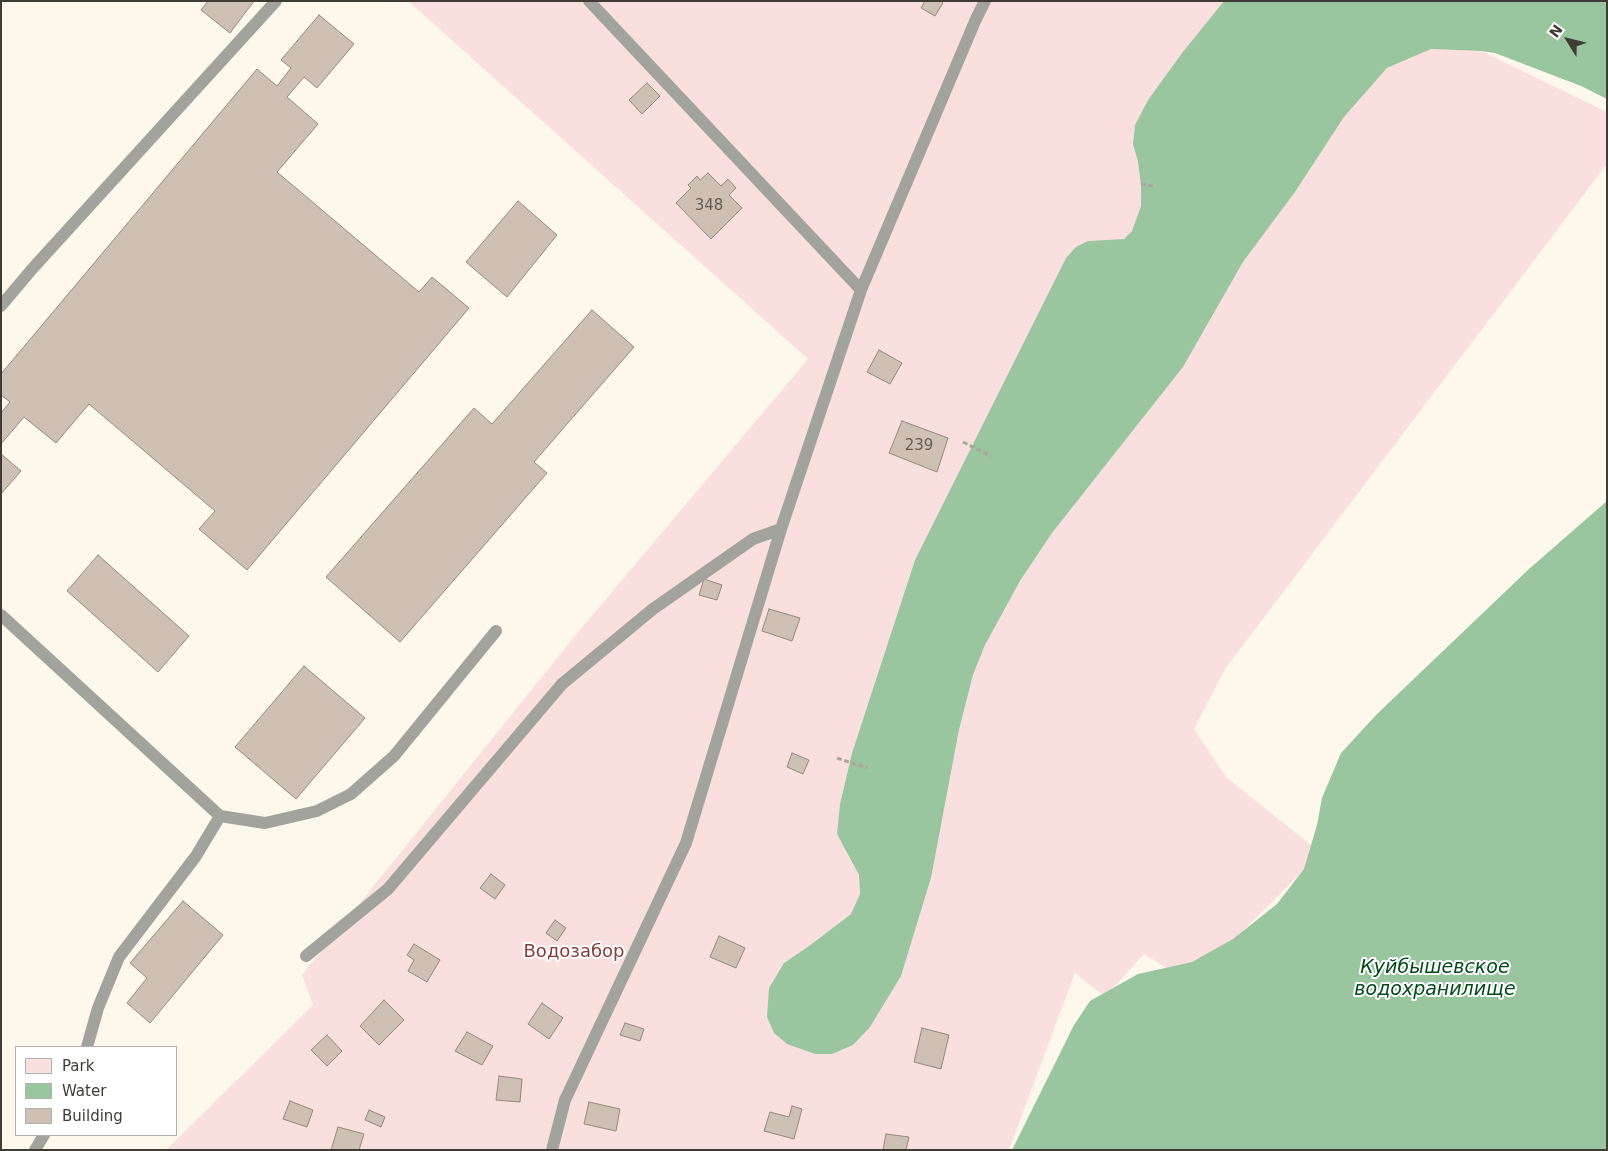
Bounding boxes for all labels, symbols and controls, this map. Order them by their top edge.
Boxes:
north arrow [1543,15,1593,65]
text: N [1546,22,1566,41]
house number: 348 [695,197,723,215]
house number: 239 [905,437,933,455]
park label: Водозабор [524,941,624,963]
water label: Куйбышевское водохранилище [1354,957,1516,1001]
legend [15,1046,178,1136]
text: Park [62,1057,94,1075]
text: Water [62,1082,106,1100]
text: Building [62,1107,123,1125]

